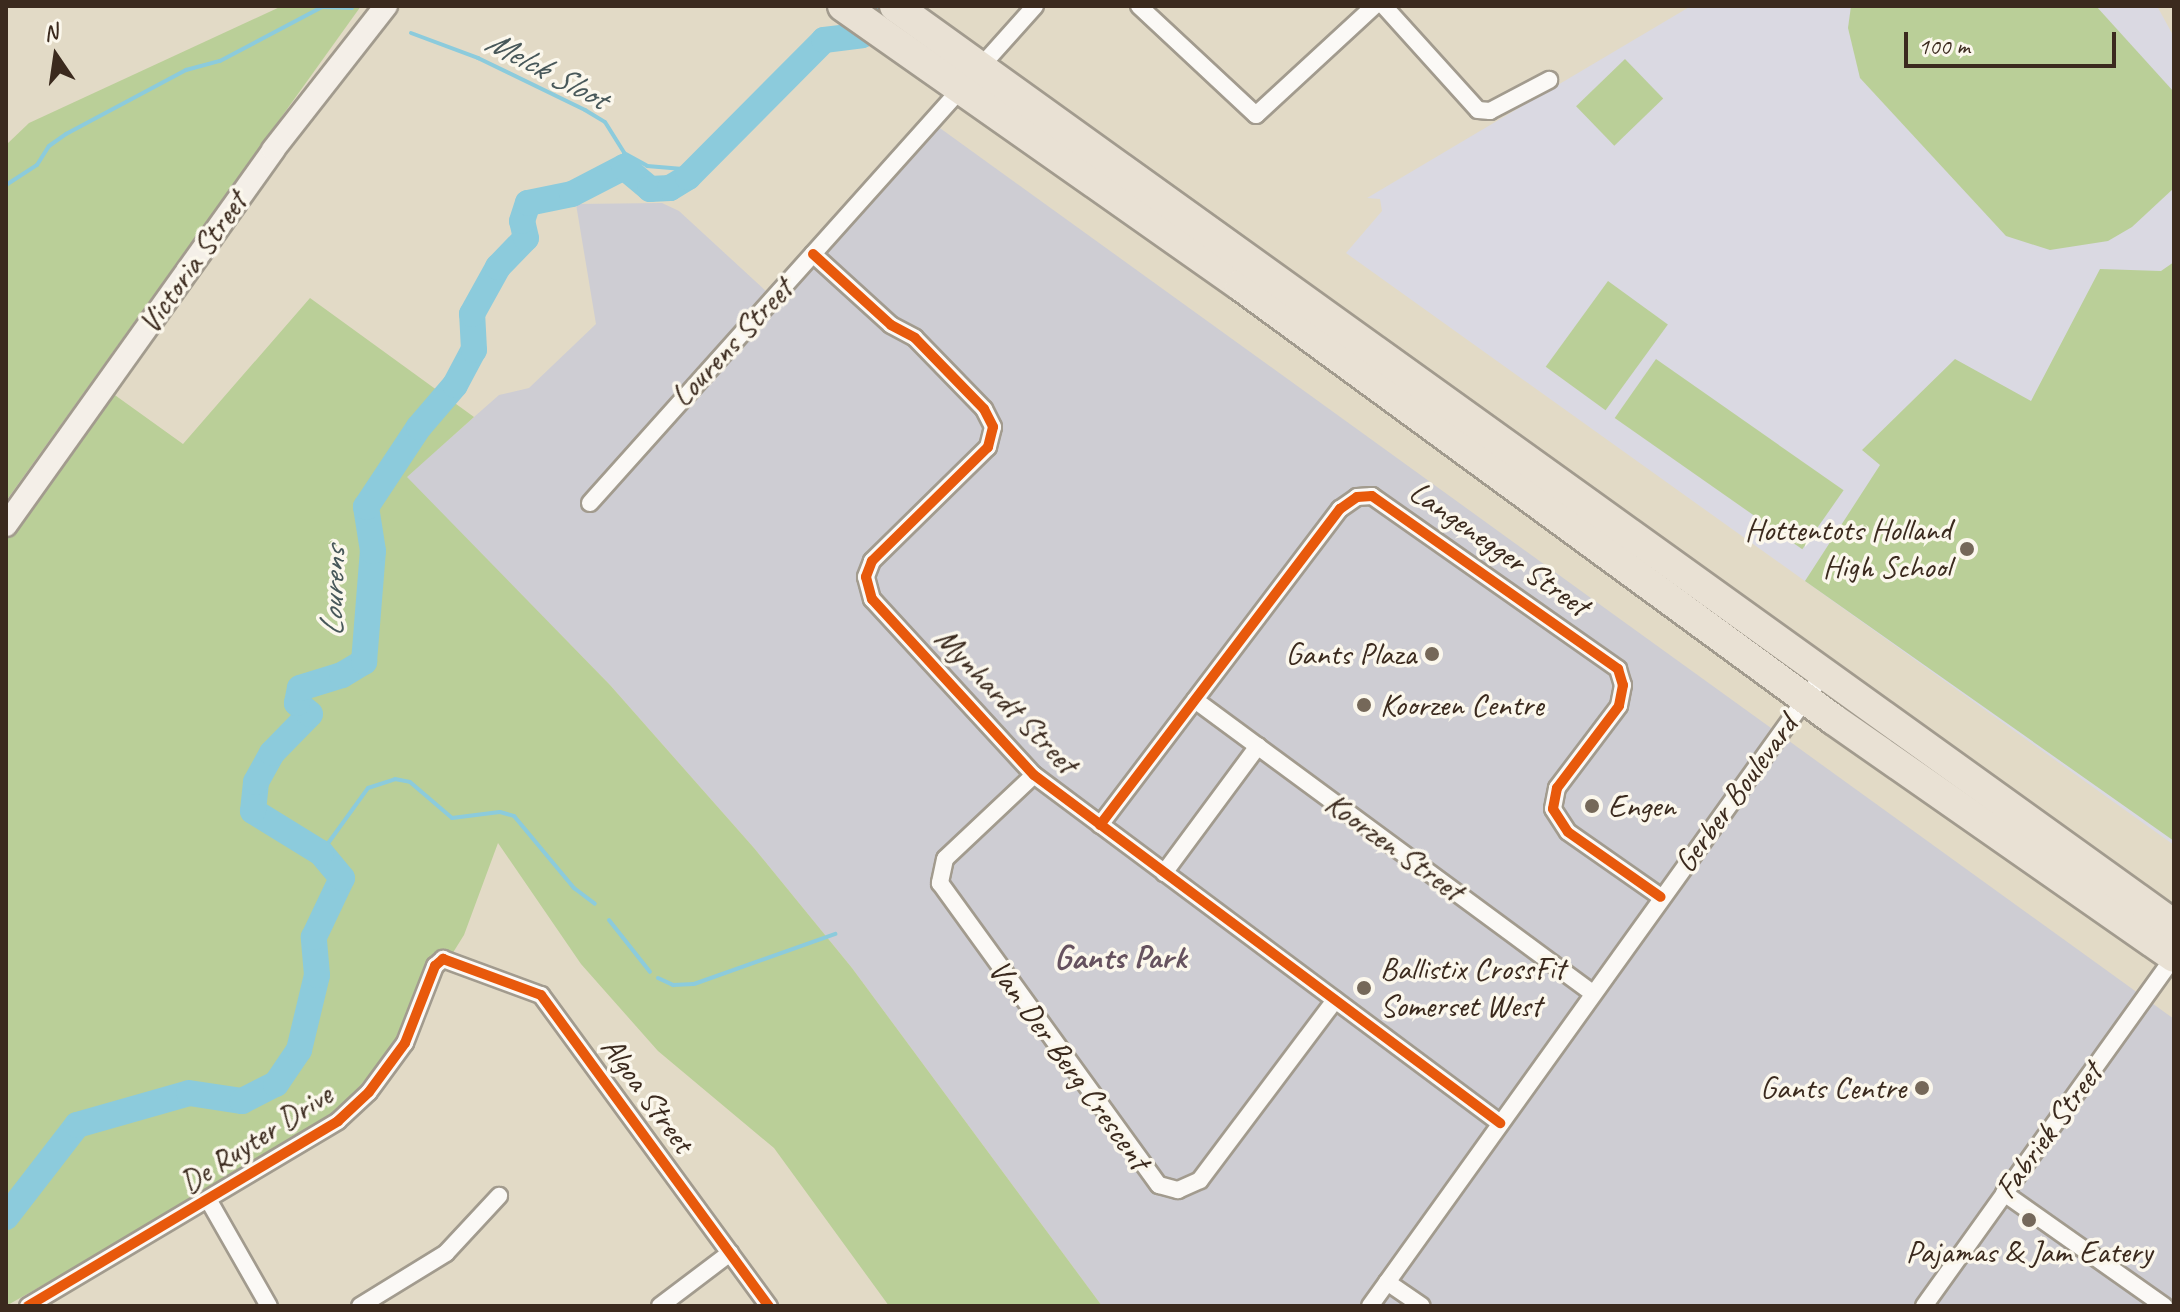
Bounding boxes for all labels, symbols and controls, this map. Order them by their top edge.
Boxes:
north arrow [16,16,96,96]
scale bar [1908,16,2120,66]
text: N [41,17,60,48]
water label: Melck Sloot [479,20,615,118]
text: 100 m [1918,31,1970,61]
street label: Victoria Street [130,185,256,341]
street label: Lourens Street [663,271,801,415]
street label: Langenegger Street [1402,473,1596,625]
place label: Hottentots Holland High School [1745,512,1951,587]
marker: Hottentots Holland High School [1958,540,1976,558]
water label: Lourens [310,547,354,637]
street label: Mynhardt Street [927,620,1085,782]
place label: Gants Plaza [1285,635,1416,673]
marker: Gants Plaza [1423,645,1441,663]
place label: Koorzen Centre [1380,686,1543,724]
marker: Koorzen Centre [1355,696,1373,714]
street label: Gerber Boulevard [1666,708,1806,880]
street label: Koorzen Street [1318,784,1470,910]
place label: Engen [1608,787,1675,825]
marker: Engen [1583,797,1601,815]
district label: Gants Park [1053,937,1187,977]
place label: Ballistix CrossFit Somerset West [1380,951,1565,1026]
street label: Van Der Berg Crescent [980,952,1158,1178]
marker: Ballistix CrossFit Somerset West [1355,979,1373,997]
street label: Algoa Street [592,1029,702,1161]
street label: Fabriek Street [1987,1056,2111,1206]
place label: Gants Centre [1760,1069,1906,1107]
street label: De Ruyter Drive [173,1076,339,1202]
marker: Gants Centre [1913,1079,1931,1097]
marker: Pajamas & Jam Eatery [2020,1211,2038,1229]
place label: Pajamas & Jam Eatery [1905,1233,2153,1271]

